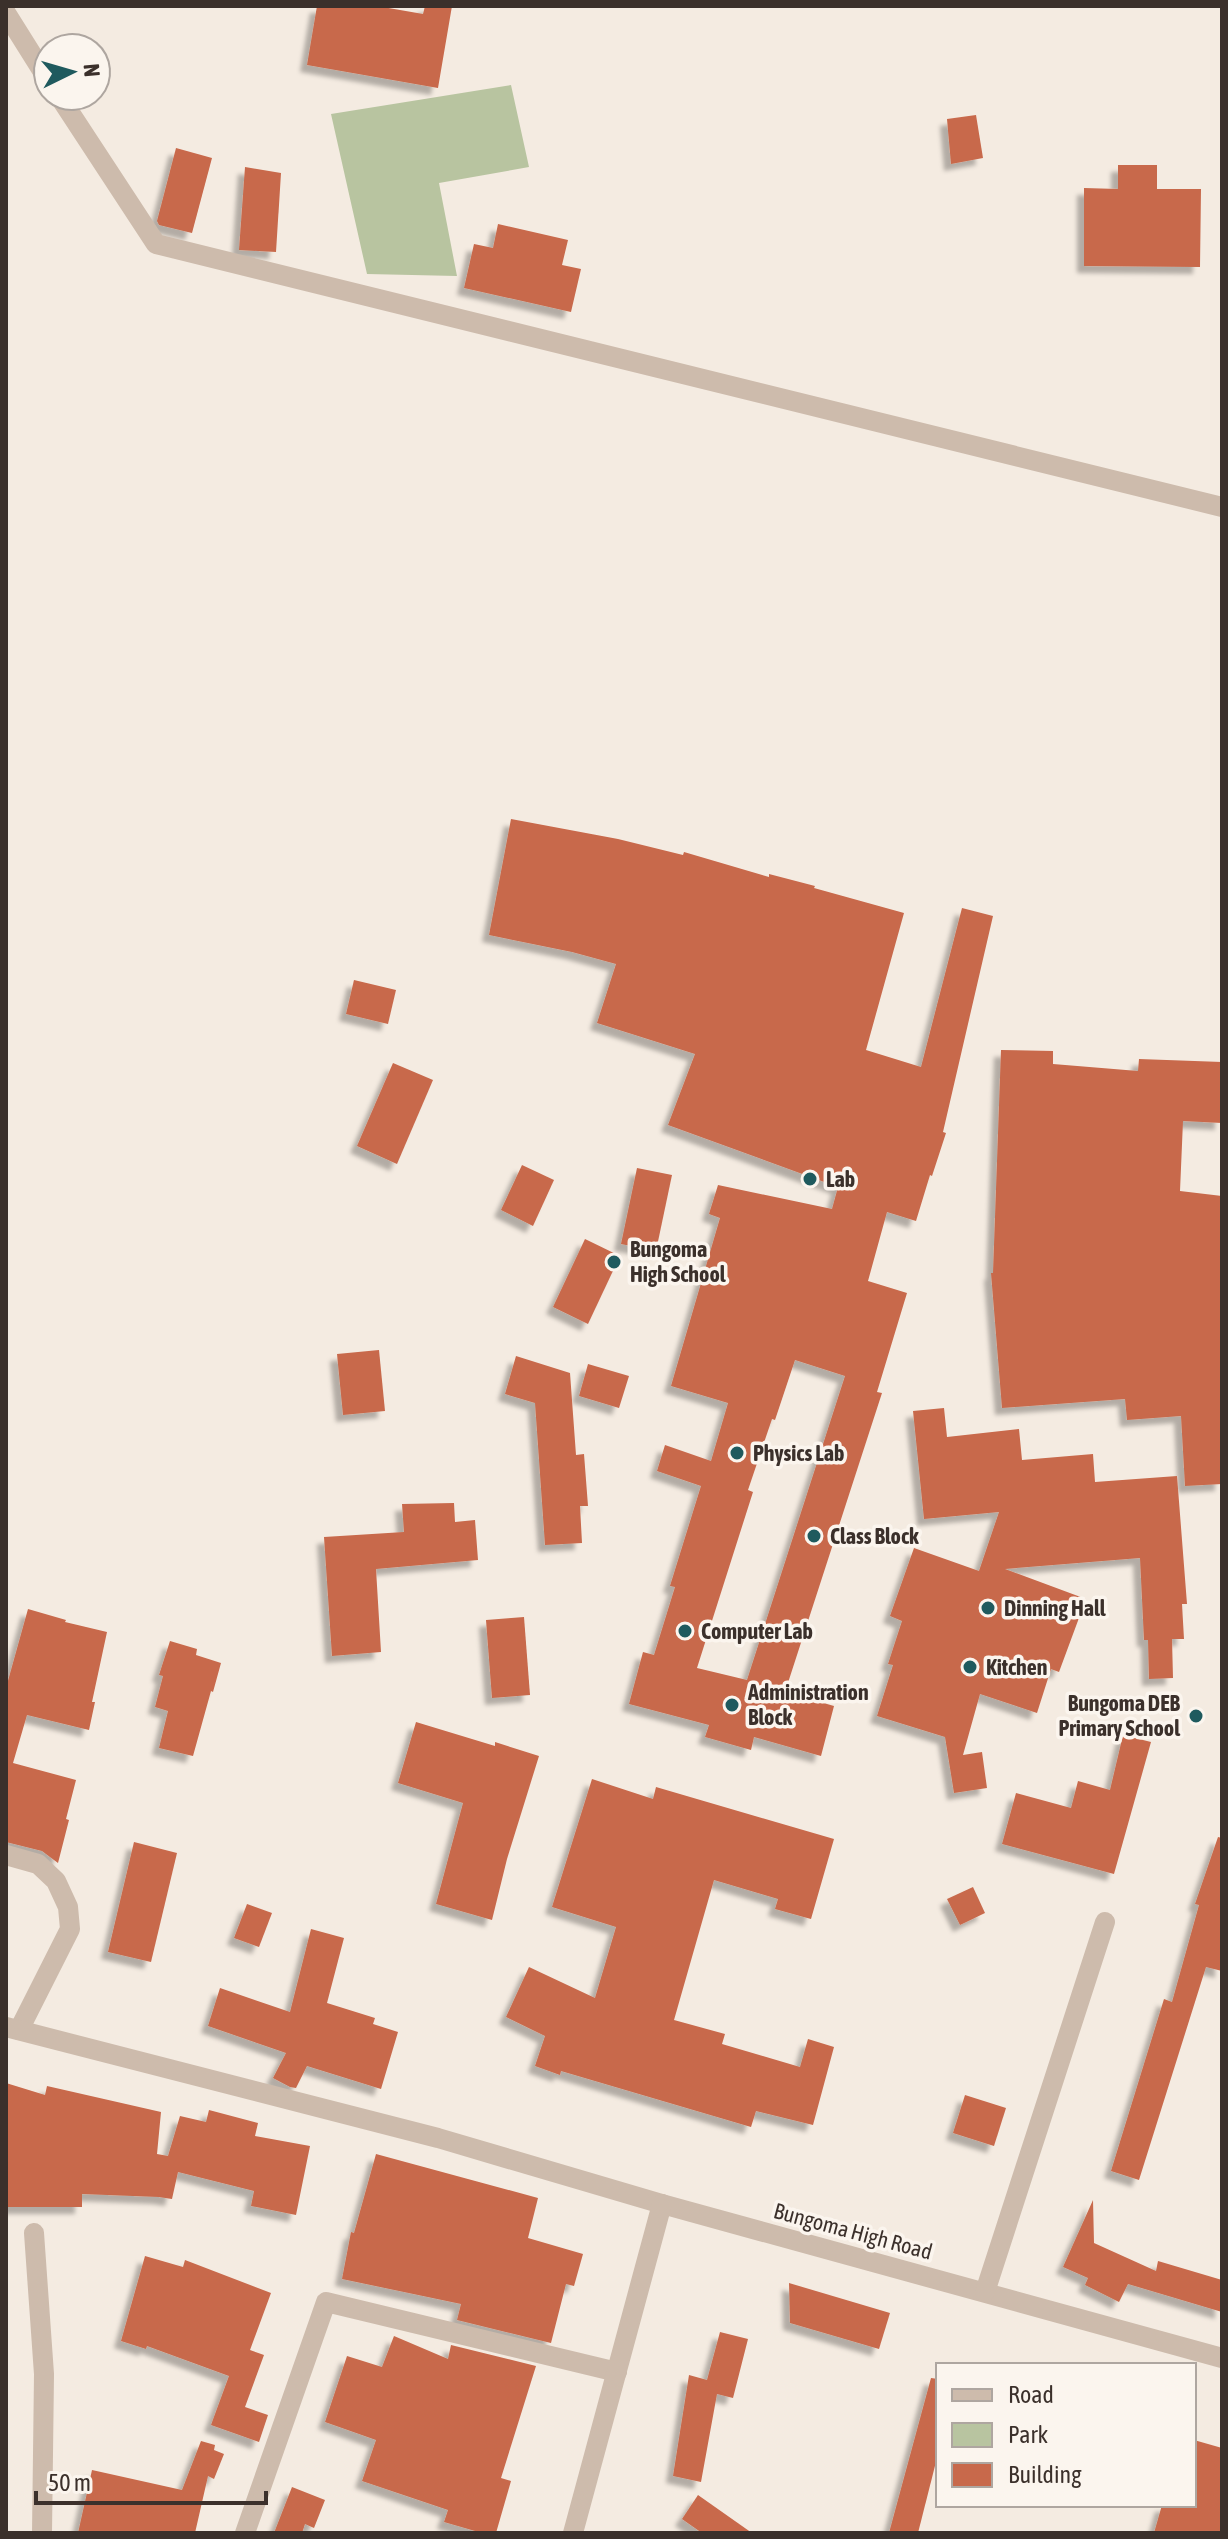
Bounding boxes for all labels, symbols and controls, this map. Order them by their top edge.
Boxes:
north arrow [32,32,112,112]
text: N [78,63,105,78]
place label: Lab [826,1166,855,1192]
marker: Lab [801,1170,819,1188]
place label: Bungoma High School [630,1236,727,1287]
marker: Bungoma High School [605,1253,623,1271]
place label: Physics Lab [753,1440,844,1466]
marker: Physics Lab [728,1444,746,1462]
place label: Class Block [830,1523,919,1549]
marker: Class Block [805,1527,823,1545]
place label: Dinning Hall [1004,1595,1107,1621]
marker: Dinning Hall [979,1599,997,1617]
place label: Computer Lab [701,1618,813,1644]
marker: Computer Lab [676,1622,694,1640]
place label: Kitchen [986,1654,1047,1680]
marker: Kitchen [961,1658,979,1676]
place label: Administration Block [747,1679,869,1730]
place label: Bungoma DEB Primary School [1058,1690,1181,1741]
marker: Administration Block [723,1696,741,1714]
marker: Bungoma DEB Primary School [1187,1707,1205,1725]
street label: Bungoma High Road [771,2197,935,2265]
legend [936,2363,1196,2507]
text: Road [1008,2381,1054,2408]
text: Park [1008,2421,1049,2448]
scale bar [36,2455,266,2505]
text: Building [1008,2461,1082,2488]
text: 50 m [48,2469,91,2496]

